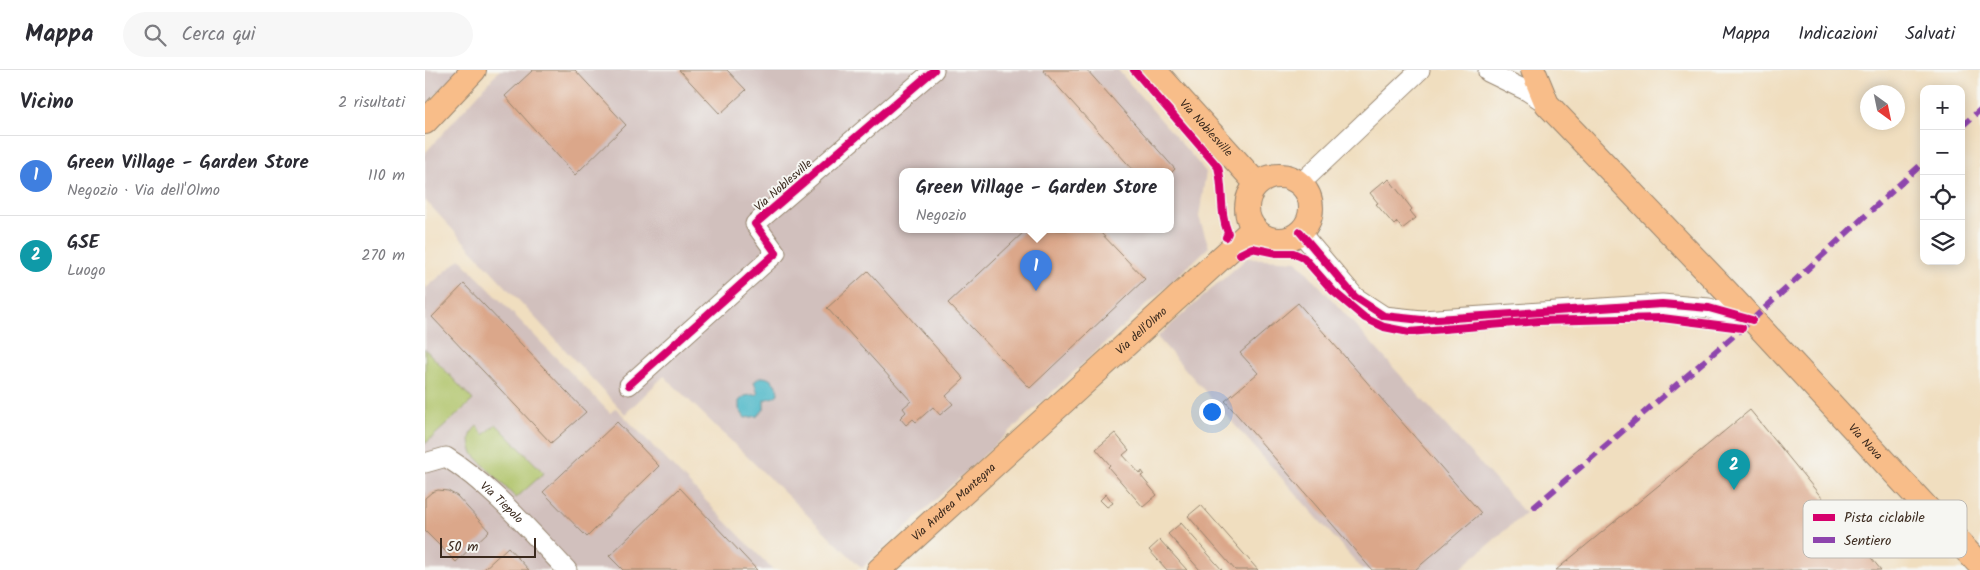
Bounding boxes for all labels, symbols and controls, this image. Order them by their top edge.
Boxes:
search box [123,12,473,57]
text: Mappa [25,15,93,54]
text: Cerca qui [181,20,255,50]
text: Mappa [1722,20,1770,49]
text: Indicazioni [1798,20,1877,49]
text: Salvati [1905,20,1955,49]
icon: search [141,21,169,49]
north arrow [1860,85,1905,130]
map controls [1920,85,1965,265]
button: + [1920,85,1965,130]
text: Vicino [20,86,74,119]
text: 2 risultati [338,90,405,115]
street label: Via Noblesville [1175,95,1238,162]
button: − [1920,130,1965,175]
text: Green Village - Garden Store [67,148,309,178]
street label: Via Noblesville [750,154,817,216]
text: 1 [34,163,38,188]
text: 110 m [368,163,405,188]
popup [899,168,1174,233]
text: Green Village - Garden Store [916,173,1157,203]
button: locate [1920,175,1965,220]
text: Negozio · Via dell'Olmo [67,178,220,203]
text: Negozio [916,203,967,228]
button: layers [1920,220,1965,265]
text: GSE [67,228,99,258]
text: 2 [31,243,41,268]
text: 270 m [361,243,405,268]
pin: 1 [1020,250,1052,291]
text: Luogo [67,258,106,283]
street label: Via dell'Olmo [1112,303,1172,360]
your location [1199,399,1225,425]
street label: Via Nova [1843,419,1887,465]
pin: 2 [1718,449,1750,490]
street label: Via Andrea Mantegna [907,458,1001,546]
street label: Via Tiepolo [476,477,528,528]
legend [1803,500,1967,558]
text: Pista ciclabile [1844,507,1925,529]
text: Sentiero [1844,530,1891,552]
scale bar [440,535,536,558]
text: 50 m [447,536,478,558]

